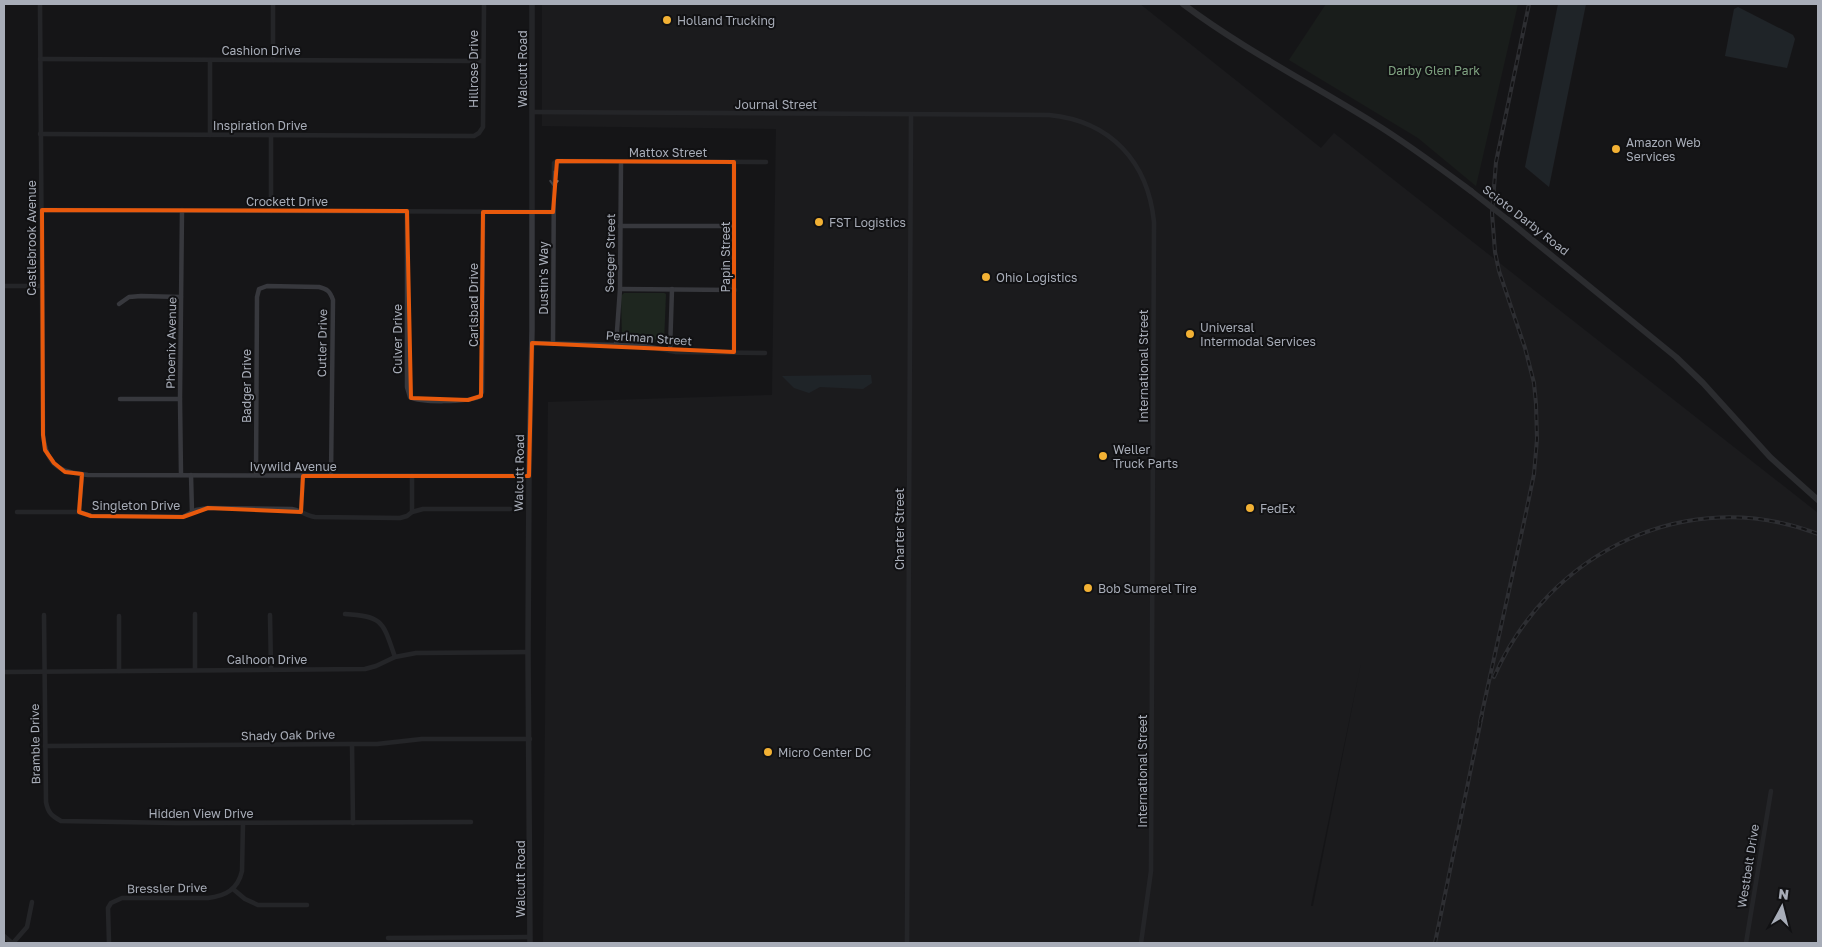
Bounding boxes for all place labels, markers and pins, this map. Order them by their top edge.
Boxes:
place label: Holland Trucking [677,13,775,28]
marker: Holland Trucking [661,14,673,26]
place label: Amazon Web Services [1626,135,1701,164]
marker: Amazon Web Services [1610,143,1622,155]
place label: FST Logistics [829,215,906,230]
marker: FST Logistics [813,216,825,228]
place label: Ohio Logistics [996,270,1077,285]
marker: Ohio Logistics [980,271,992,283]
place label: Universal Intermodal Services [1200,320,1316,349]
marker: Universal Intermodal Services [1184,328,1196,340]
place label: Weller Truck Parts [1113,442,1178,471]
marker: Weller Truck Parts [1097,450,1109,462]
place label: FedEx [1260,501,1296,516]
marker: FedEx [1244,502,1256,514]
place label: Bob Sumerel Tire [1098,581,1197,596]
marker: Bob Sumerel Tire [1082,582,1094,594]
place label: Micro Center DC [778,745,871,760]
marker: Micro Center DC [762,746,774,758]

